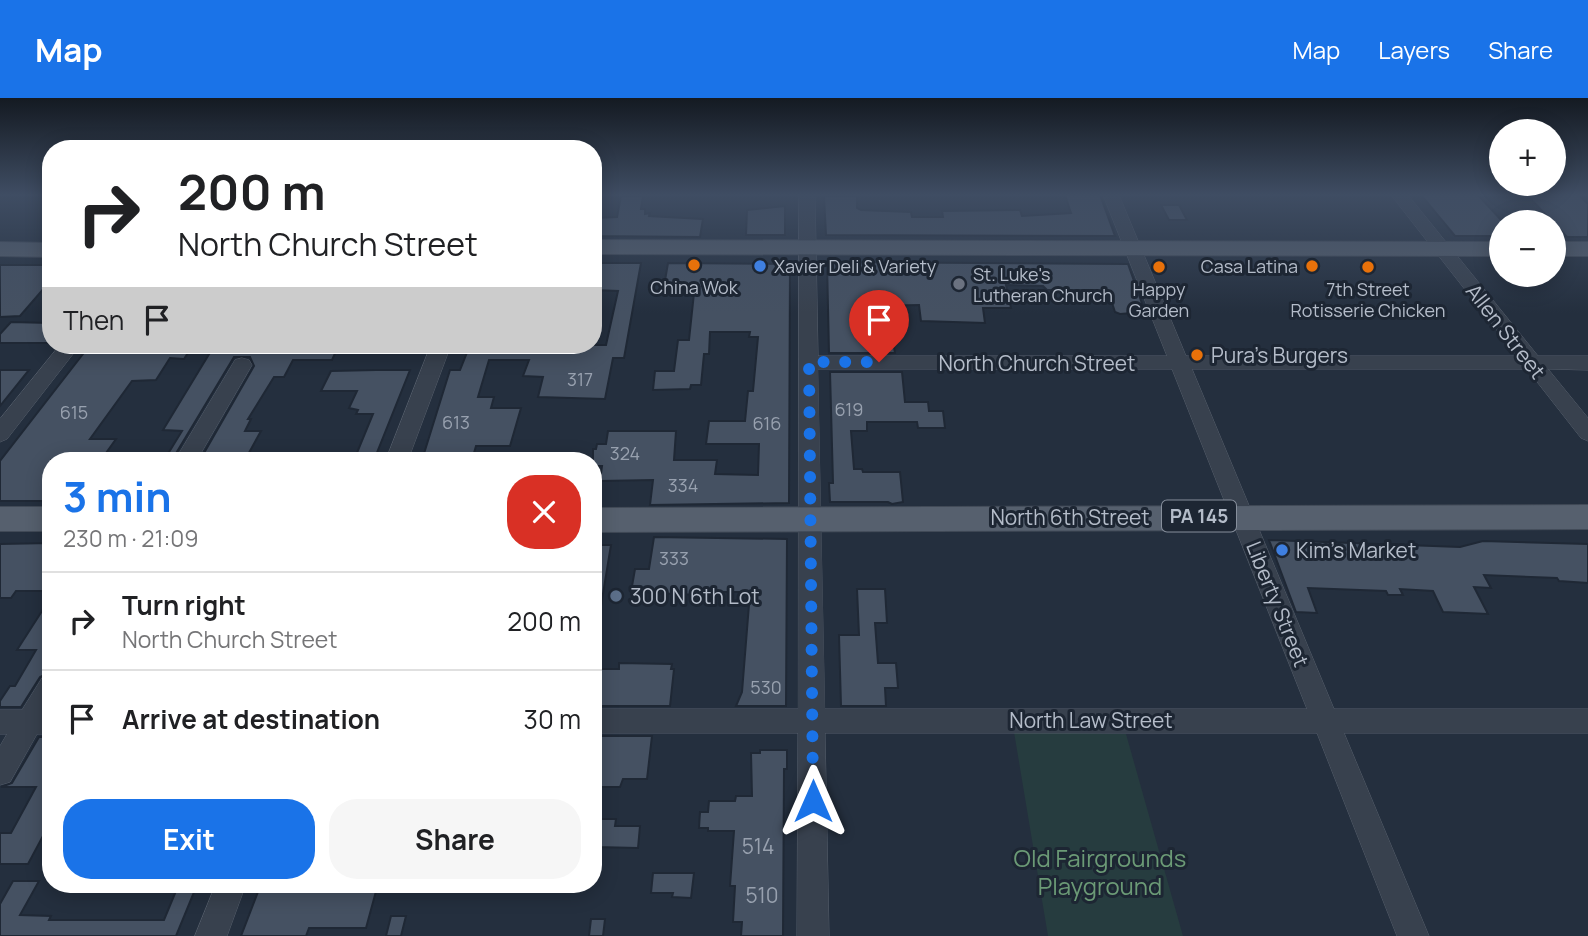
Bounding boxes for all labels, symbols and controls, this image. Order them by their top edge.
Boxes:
text: Map [35,27,103,72]
text: Map [1293,33,1340,66]
text: Layers [1378,33,1450,66]
text: Share [1488,33,1553,66]
map controls [1489,119,1566,287]
button: + [1489,119,1566,196]
text: 200 m [178,158,326,225]
icon: right [63,168,154,259]
button: − [1489,210,1566,287]
text: North Church Street [178,222,478,266]
place label: Xavier Deli & Variety [774,254,937,278]
place label: Casa Latina [1201,254,1298,278]
marker: China Wok [686,257,702,273]
marker: Xavier Deli & Variety [752,258,768,274]
marker: Casa Latina [1304,258,1320,274]
marker: Happy Garden [1151,259,1167,275]
marker: 7th Street Rotisserie Chicken [1360,259,1376,275]
place label: St. Luke's Lutheran Church [973,262,1113,307]
place label: China Wok [650,275,739,299]
marker: St. Luke's Lutheran Church [951,276,967,292]
place label: Happy Garden [1129,277,1189,322]
place label: 7th Street Rotisserie Chicken [1290,277,1446,322]
street label: Allen Street [1460,278,1552,384]
pin [849,290,909,362]
icon: arrive [138,301,176,339]
icon: arrive [860,301,898,339]
text: Then [63,302,124,338]
place label: Pura's Burgers [1211,341,1348,369]
marker: Pura's Burgers [1189,347,1205,363]
street label: North Church Street [939,349,1135,377]
house number: 317 [567,367,593,391]
house number: 619 [834,397,864,421]
house number: 615 [60,400,88,424]
house number: 613 [442,410,470,434]
house number: 616 [752,411,782,435]
house number: 324 [610,441,640,465]
text: 3 min [63,467,172,525]
house number: 334 [668,473,698,497]
button: close [507,475,581,549]
road number: PA 145 [1162,500,1236,532]
street label: North 6th Street [990,503,1150,531]
text: 230 m · 21:09 [63,522,199,554]
place label: Kim's Market [1296,536,1416,564]
street label: Liberty Street [1240,537,1316,671]
marker: Kim's Market [1274,542,1290,558]
house number: 333 [659,546,689,570]
place label: 300 N 6th Lot [630,582,760,610]
text: Turn right [122,587,246,623]
marker: 300 N 6th Lot [608,588,624,604]
icon: right [63,602,101,640]
text: 200 m [507,603,581,639]
text: North Church Street [122,623,338,655]
house number: 530 [750,675,782,699]
icon: arrive [63,700,101,738]
text: Arrive at destination [122,701,380,737]
text: 30 m [524,701,581,737]
street label: North Law Street [1009,706,1173,734]
position arrow [776,764,850,838]
button: Exit [63,799,315,879]
button: Share [329,799,581,879]
house number: 514 [742,832,774,860]
park label: Old Fairgrounds Playground [1014,841,1186,902]
house number: 510 [745,881,779,909]

